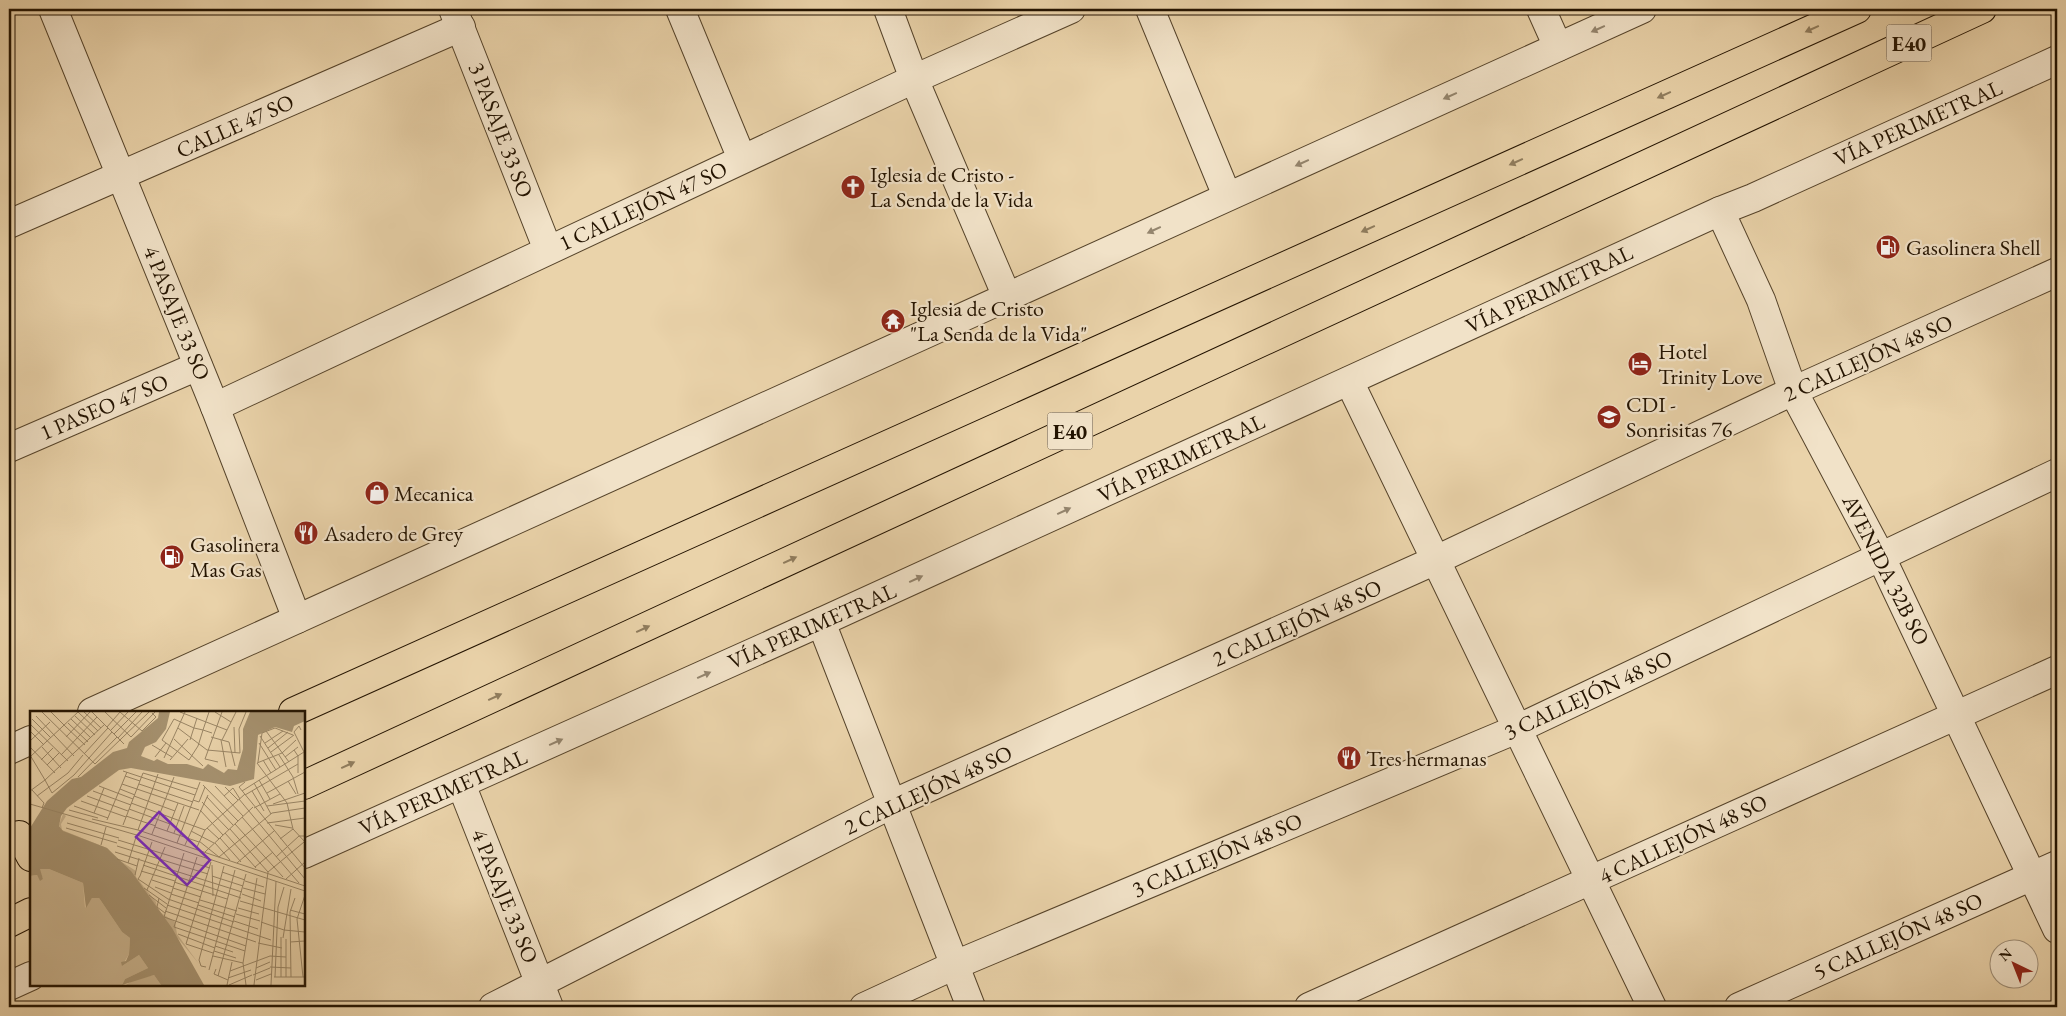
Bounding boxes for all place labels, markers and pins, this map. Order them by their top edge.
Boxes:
place label: Iglesia de Cristo - La Senda de la Vida [870,160,1033,214]
church icon: Iglesia de Cristo - La Senda de la Vida [840,174,866,200]
place label: Gasolinera Shell [1906,233,2041,262]
fuel station icon: Gasolinera Shell [1875,234,1901,260]
place label: Iglesia de Cristo "La Senda de la Vida" [910,294,1088,348]
temple icon: Iglesia de Cristo "La Senda de la Vida" [880,308,906,334]
place label: Hotel Trinity Love [1658,337,1763,391]
hotel icon: Hotel Trinity Love [1627,351,1653,377]
place label: CDI - Sonrisitas 76 [1626,390,1733,444]
school or university icon: CDI - Sonrisitas 76 [1596,404,1622,430]
place label: Mecanica [394,479,474,508]
shop icon: Mecanica [364,480,390,506]
place label: Asadero de Grey [323,519,464,548]
restaurant icon: Asadero de Grey [293,520,319,546]
place label: Gasolinera Mas Gas [190,530,280,584]
fuel station icon: Gasolinera Mas Gas [159,544,185,570]
place label: Tres hermanas [1366,744,1487,773]
restaurant icon: Tres hermanas [1336,745,1362,771]

